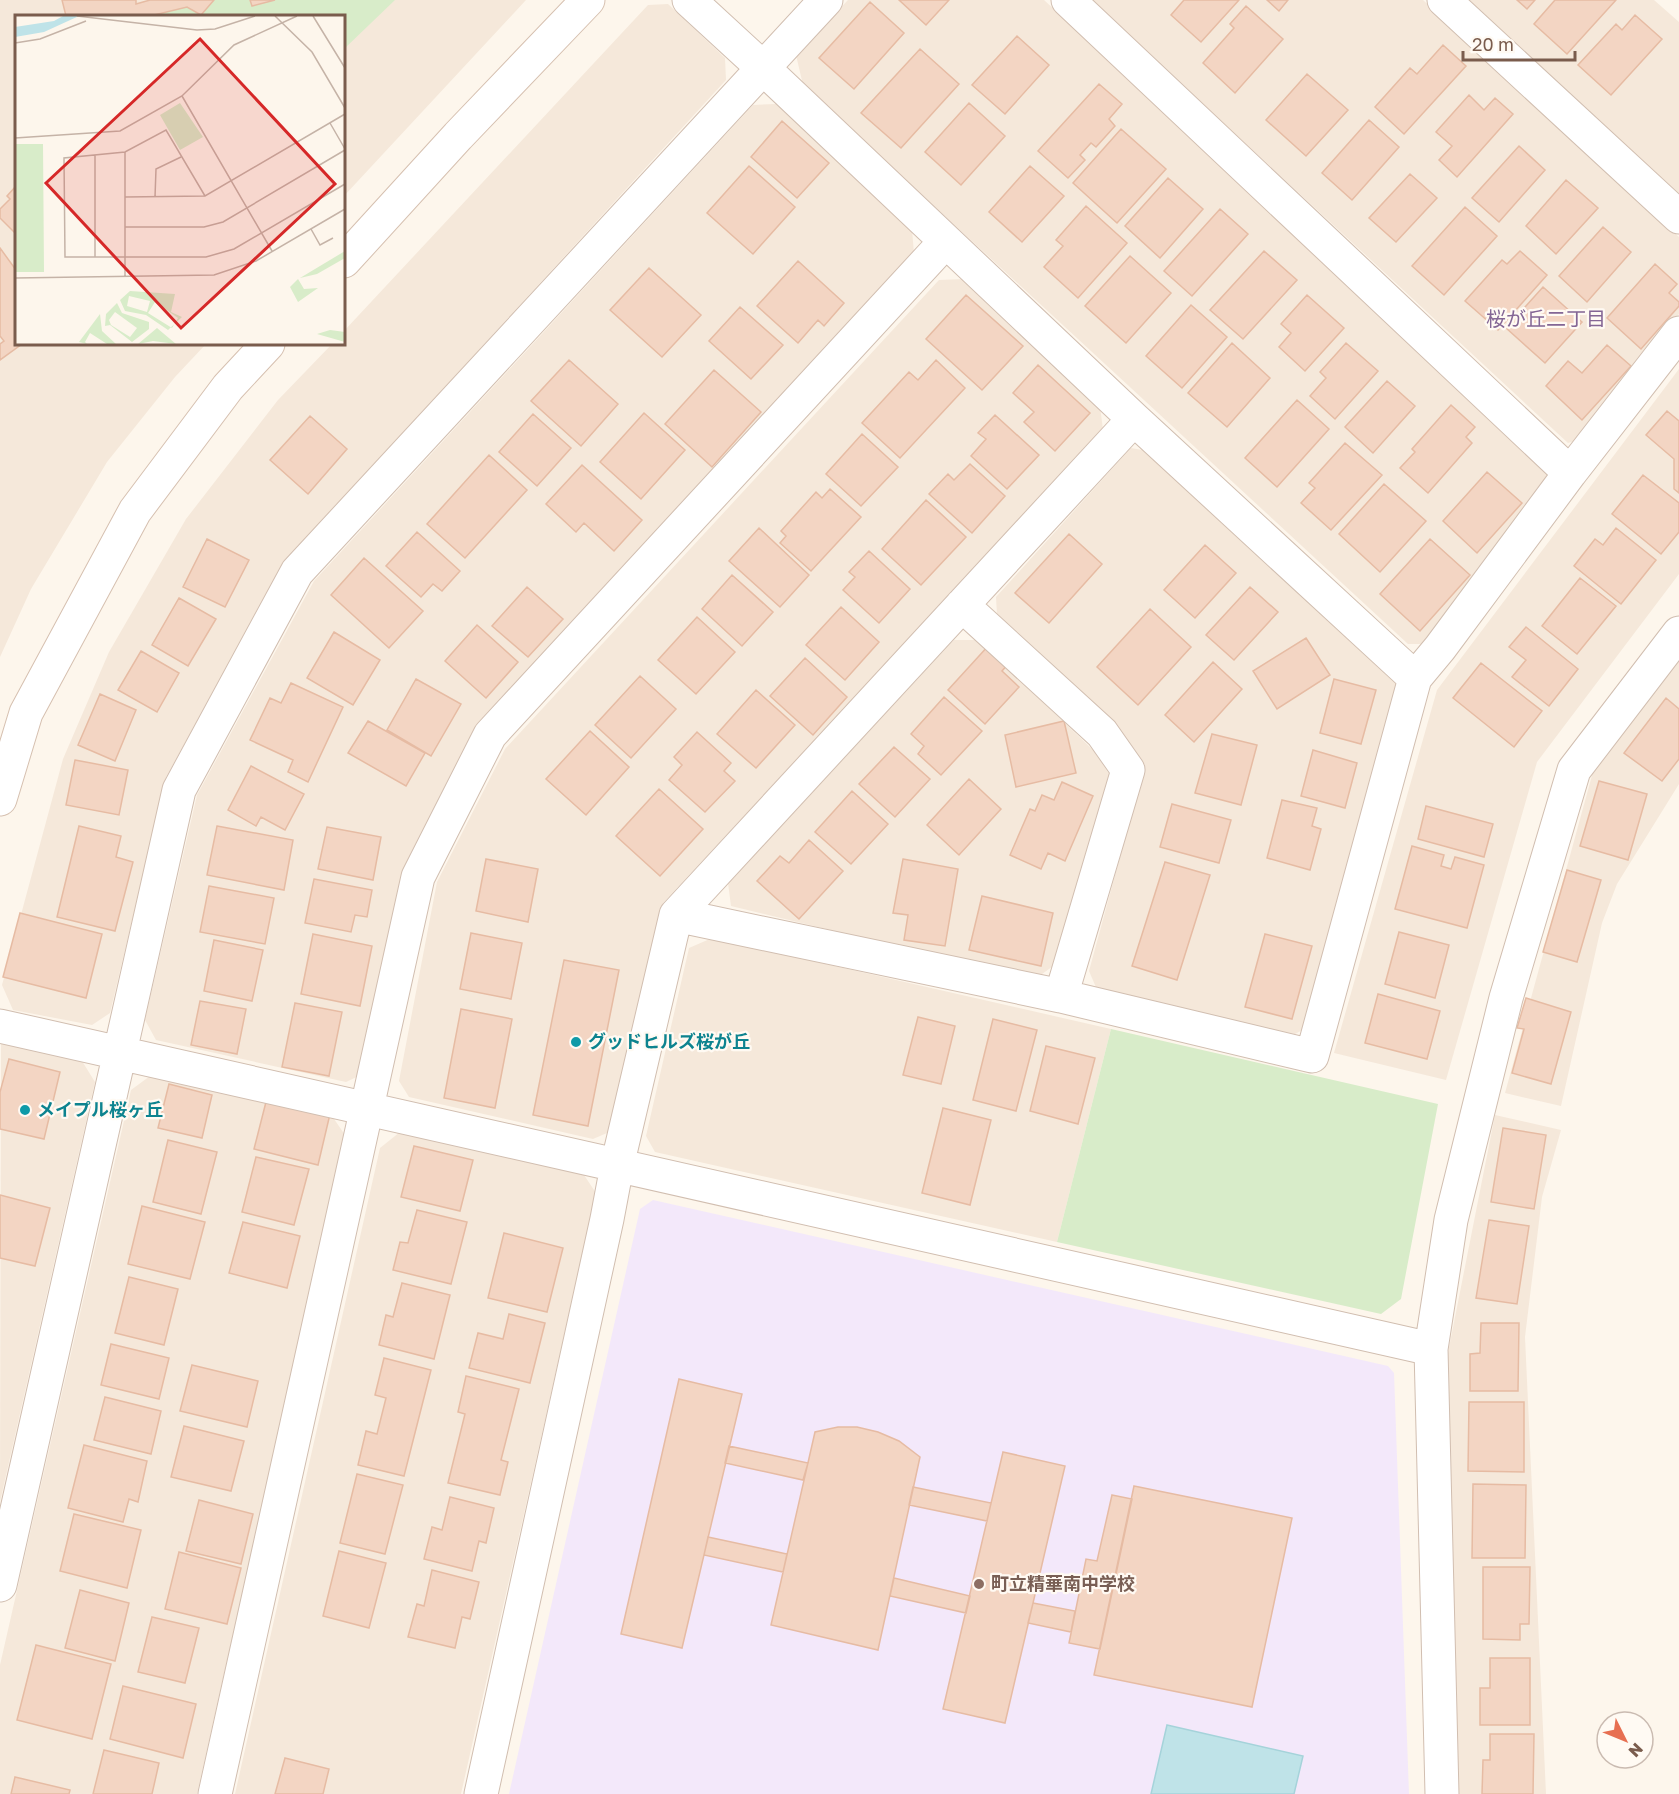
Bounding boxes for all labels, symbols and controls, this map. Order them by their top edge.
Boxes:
inset map [15,15,345,345]
scale bar [1463,24,1576,62]
text: 20 m [1472,33,1514,55]
district label: 桜が丘二丁目 [1486,306,1606,330]
place label: グッドヒルズ桜が丘 [588,1030,750,1052]
marker: グッドヒルズ桜が丘 [569,1035,583,1049]
place label: メイプル桜ヶ丘 [37,1098,163,1120]
marker: メイプル桜ヶ丘 [18,1103,32,1117]
place label: 町立精華南中学校 [991,1572,1135,1594]
marker: 町立精華南中学校 [972,1577,986,1591]
north arrow [1595,1710,1655,1770]
text: N [1625,1739,1647,1762]

